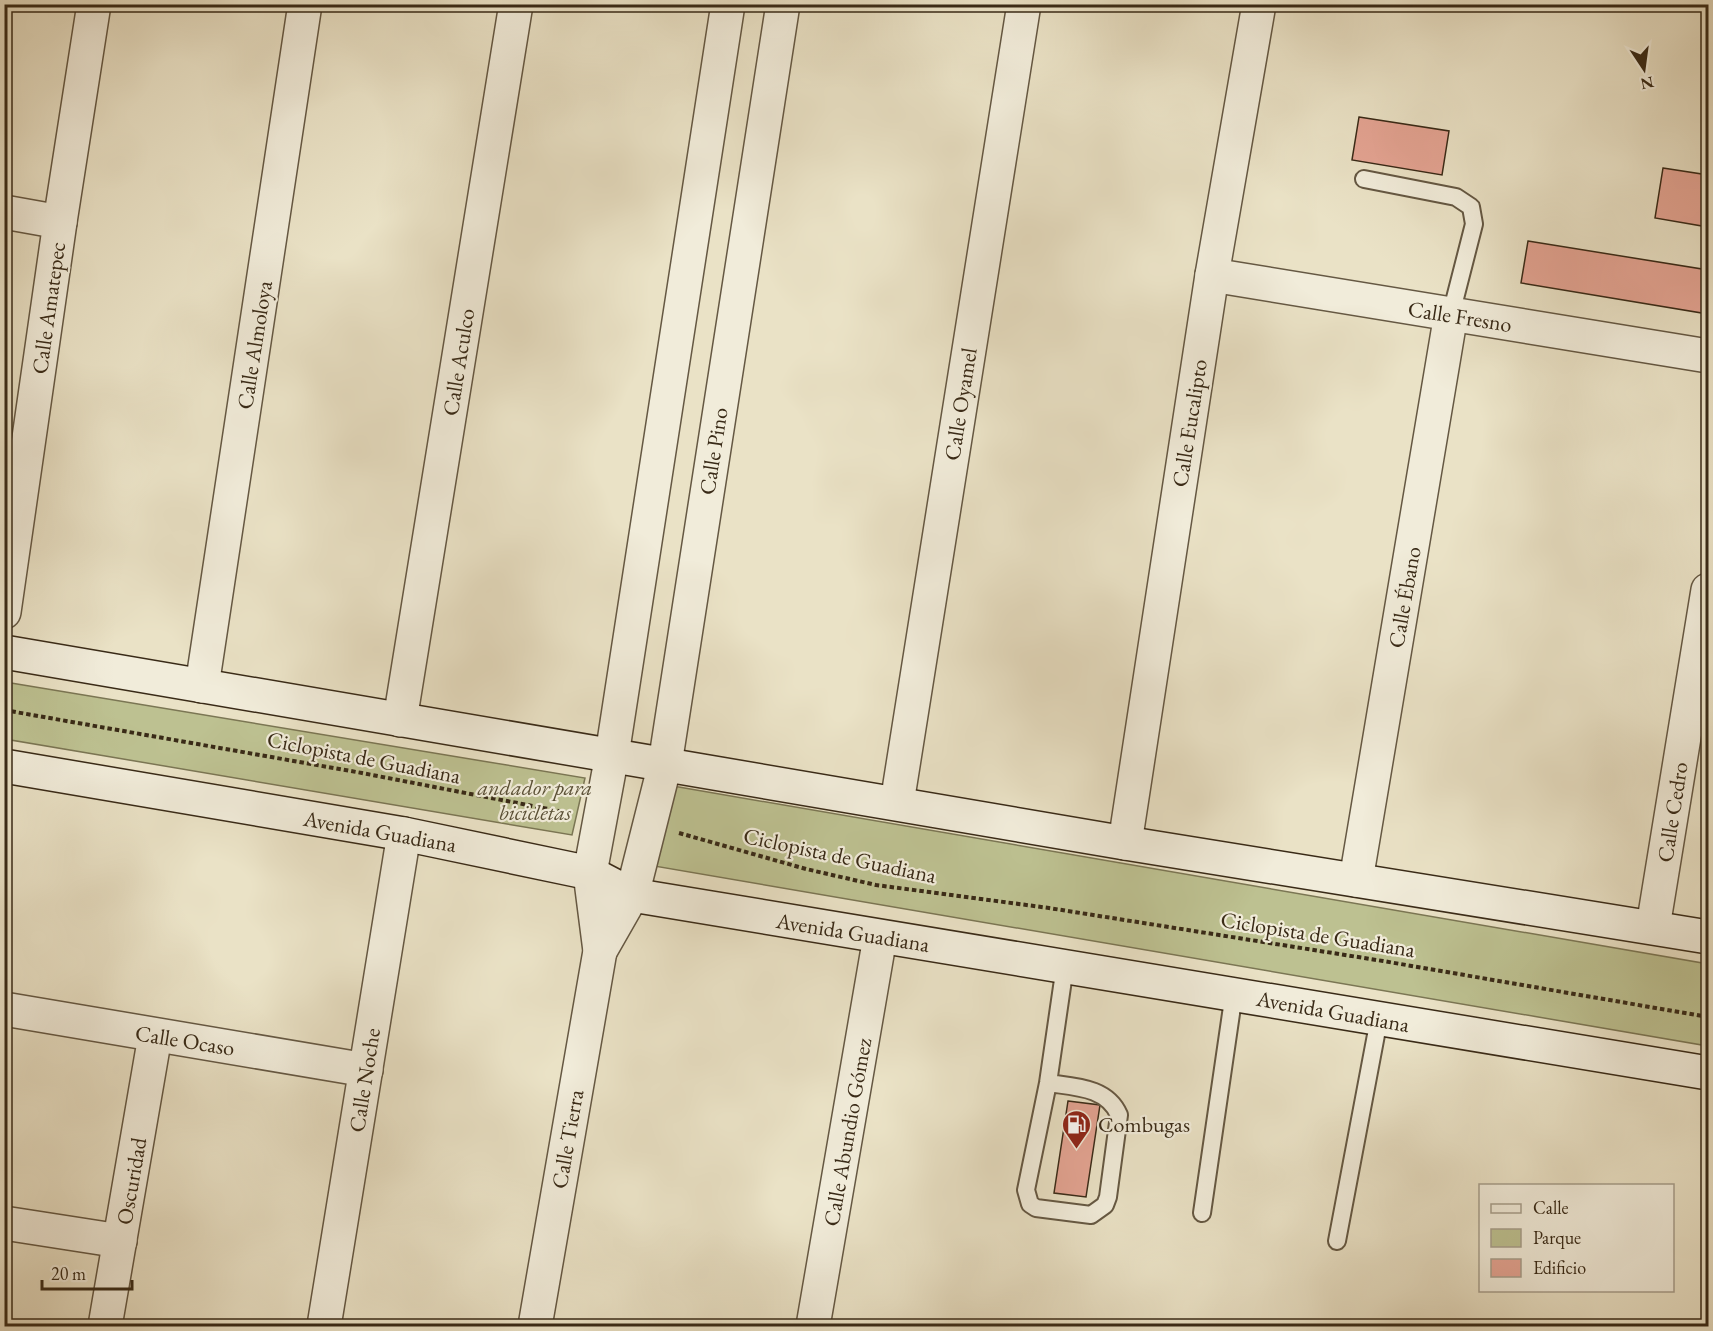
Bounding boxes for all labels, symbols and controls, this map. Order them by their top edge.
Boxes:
north arrow [1614,39,1674,99]
text: N [1639,71,1656,95]
street label: Calle Amatepec [25,240,72,376]
street label: Calle Almoloya [230,278,279,411]
street label: Calle Fresno [1406,294,1514,339]
street label: Calle Aculco [436,306,481,418]
street label: Calle Oyamel [937,346,984,463]
street label: Calle Eucalipto [1165,357,1214,489]
street label: Calle Pino [692,405,735,497]
street label: Calle Ébano [1381,544,1428,650]
street label: Ciclopista de Guadiana [265,725,463,790]
street label: Calle Cedro [1650,760,1695,864]
park label: andador para bicicletas [477,773,592,827]
street label: Avenida Guadiana [300,804,459,859]
street label: Ciclopista de Guadiana [741,821,939,890]
street label: Ciclopista de Guadiana [1219,905,1417,964]
street label: Avenida Guadiana [773,906,932,959]
street label: Avenida Guadiana [1253,984,1412,1039]
street label: Calle Ocaso [133,1018,237,1063]
street label: Calle Noche [342,1025,387,1134]
street label: Calle Abundio Gómez [817,1035,878,1228]
street label: Calle Tierra [545,1087,591,1191]
fuel station icon: Combugas [1061,1108,1093,1150]
place label: Combugas [1098,1110,1190,1139]
street label: Oscuridad [110,1134,154,1227]
legend [1479,1184,1674,1292]
text: Calle [1533,1196,1569,1219]
text: Parque [1533,1226,1581,1249]
scale bar [42,1253,132,1291]
text: Edificio [1533,1256,1586,1279]
text: 20 m [51,1262,86,1285]

